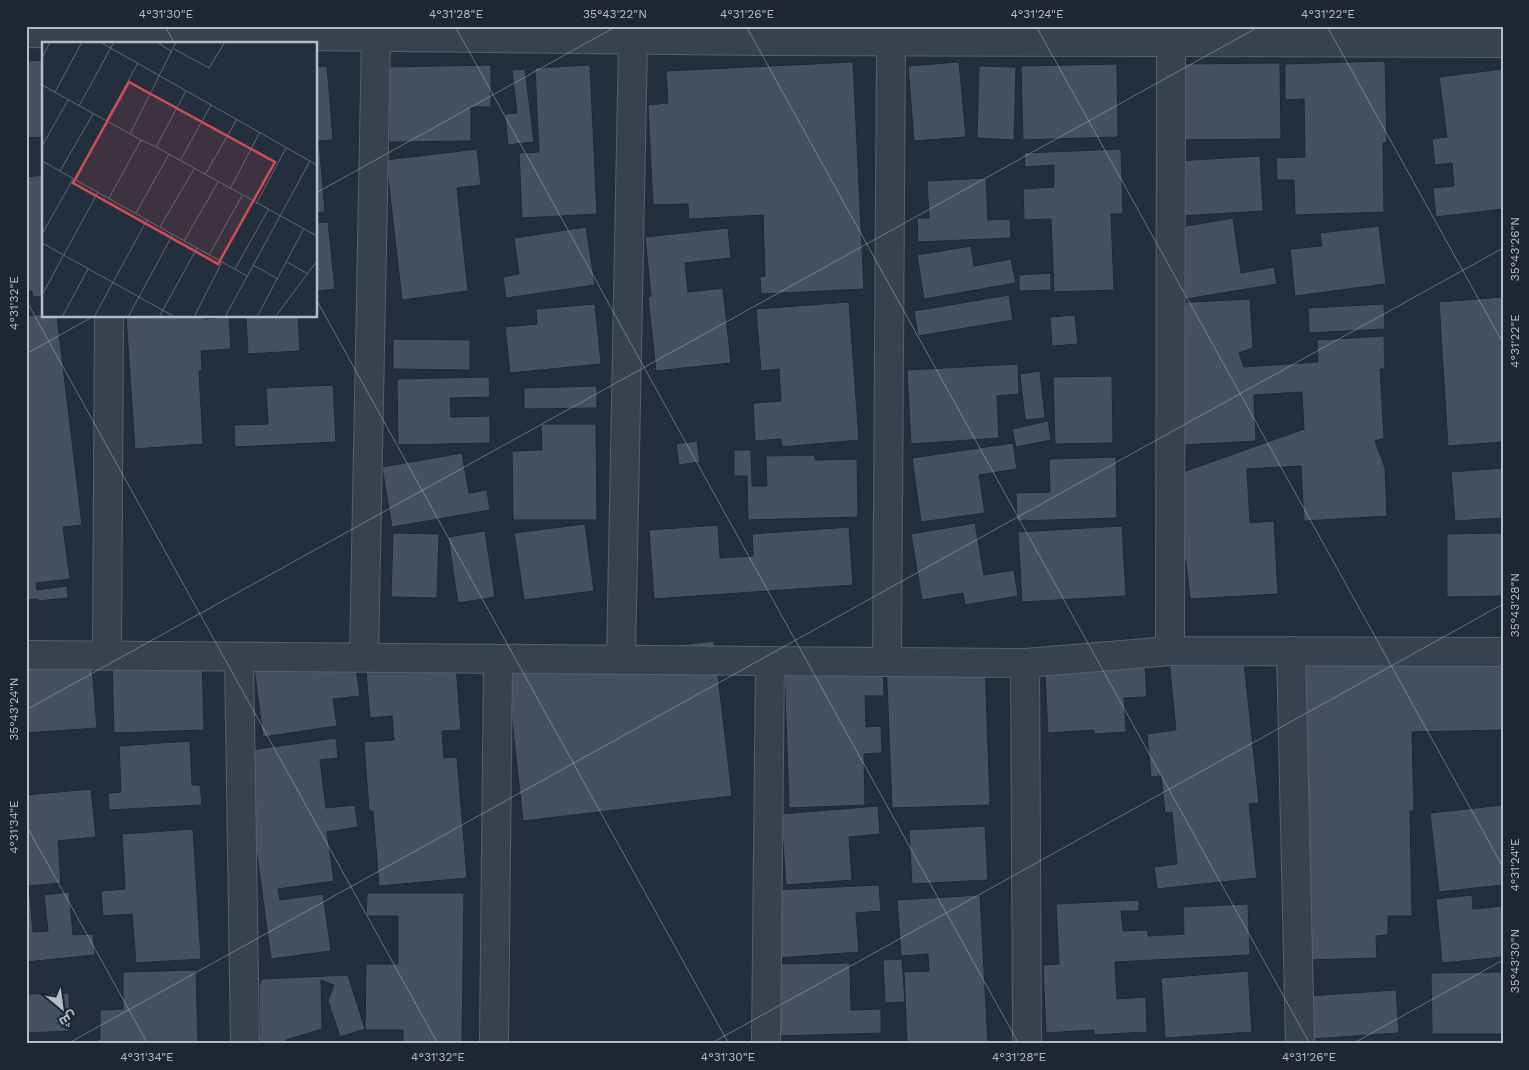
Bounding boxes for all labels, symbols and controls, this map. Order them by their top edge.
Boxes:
text: 4°31'30"E [139,7,193,21]
text: 4°31'28"E [429,7,483,21]
text: 35°43'22"N [583,7,647,21]
text: 4°31'26"E [720,7,774,21]
text: 4°31'24"E [1010,7,1064,21]
text: 4°31'22"E [1301,7,1355,21]
inset map [42,42,318,318]
text: 35°43'26"N [1508,217,1522,281]
text: 4°31'32"E [7,276,21,330]
text: 4°31'22"E [1508,314,1522,368]
text: 35°43'28"N [1508,573,1522,637]
text: 35°43'24"N [7,677,21,741]
text: 4°31'34"E [7,800,21,854]
text: 4°31'24"E [1508,838,1522,892]
text: 35°43'30"N [1508,929,1522,993]
north arrow [38,982,88,1032]
text: ش [56,1007,80,1031]
text: 4°31'34"E [120,1050,174,1064]
text: 4°31'32"E [411,1050,465,1064]
text: 4°31'30"E [701,1050,755,1064]
text: 4°31'28"E [992,1050,1046,1064]
text: 4°31'26"E [1282,1050,1336,1064]

